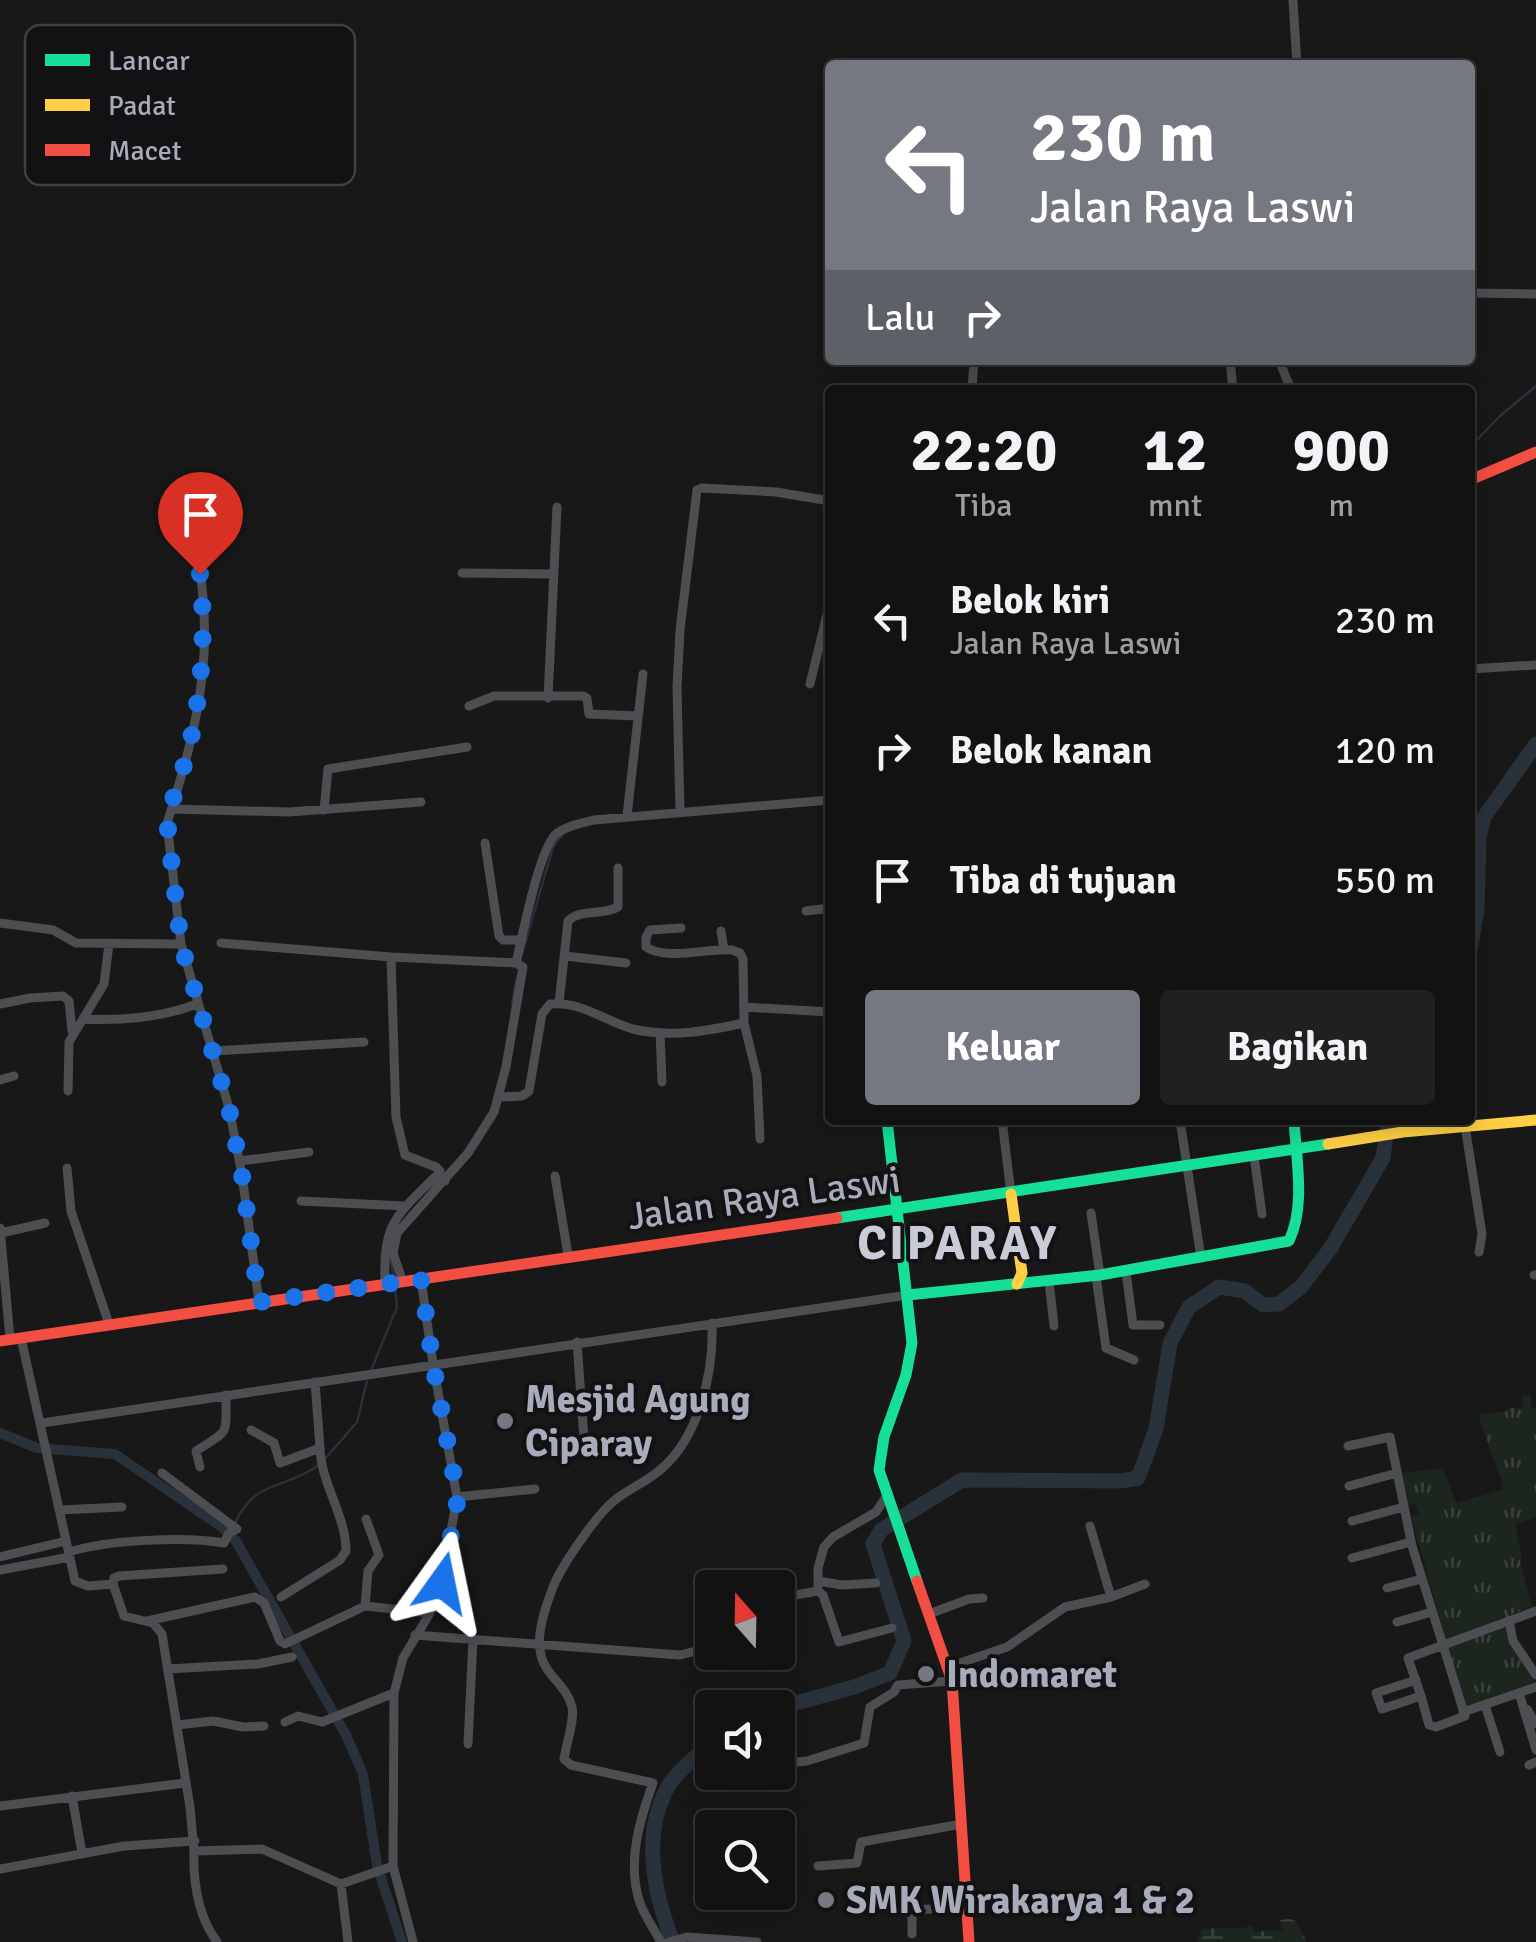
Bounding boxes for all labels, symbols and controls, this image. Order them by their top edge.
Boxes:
legend [25,25,355,185]
text: Lancar [108,44,190,78]
text: Padat [108,89,176,123]
text: 230 m [1030,94,1215,180]
icon: left [865,100,995,230]
text: Macet [108,134,182,168]
text: Jalan Raya Laswi [1030,180,1355,235]
icon: right [955,290,1010,345]
text: Lalu [865,294,935,341]
text: 22:20 [910,414,1057,488]
text: 12 [1143,414,1207,488]
text: 900 [1293,414,1390,488]
pin [158,472,243,575]
text: Tiba [955,486,1013,525]
text: mnt [1148,486,1202,525]
text: m [1328,486,1354,525]
icon: arrive [173,487,228,542]
text: Belok kiri [950,577,1110,624]
icon: left [865,593,920,648]
text: 230 m [1335,597,1435,644]
text: Jalan Raya Laswi [950,624,1181,663]
icon: right [865,723,920,778]
text: Belok kanan [950,727,1152,774]
text: 120 m [1335,727,1435,774]
icon: arrive [865,853,920,908]
text: Tiba di tujuan [950,857,1177,904]
text: 550 m [1335,857,1435,904]
button: Keluar [865,990,1140,1105]
button: Bagikan [1160,990,1435,1105]
street label: Jalan Raya Laswi [625,1156,903,1240]
district label: CIPARAY [857,1214,1059,1273]
place label: Mesjid Agung Ciparay [525,1376,751,1467]
marker: Mesjid Agung Ciparay [494,1410,516,1432]
position arrow [390,1531,494,1635]
north arrow [695,1570,795,1670]
map controls [695,1570,795,1910]
place label: Indomaret [946,1651,1117,1698]
marker: Indomaret [915,1663,937,1685]
button: sound [695,1690,795,1790]
button: search [695,1810,795,1910]
place label: SMK Wirakarya 1 & 2 [846,1877,1195,1924]
marker: SMK Wirakarya 1 & 2 [815,1889,837,1911]

